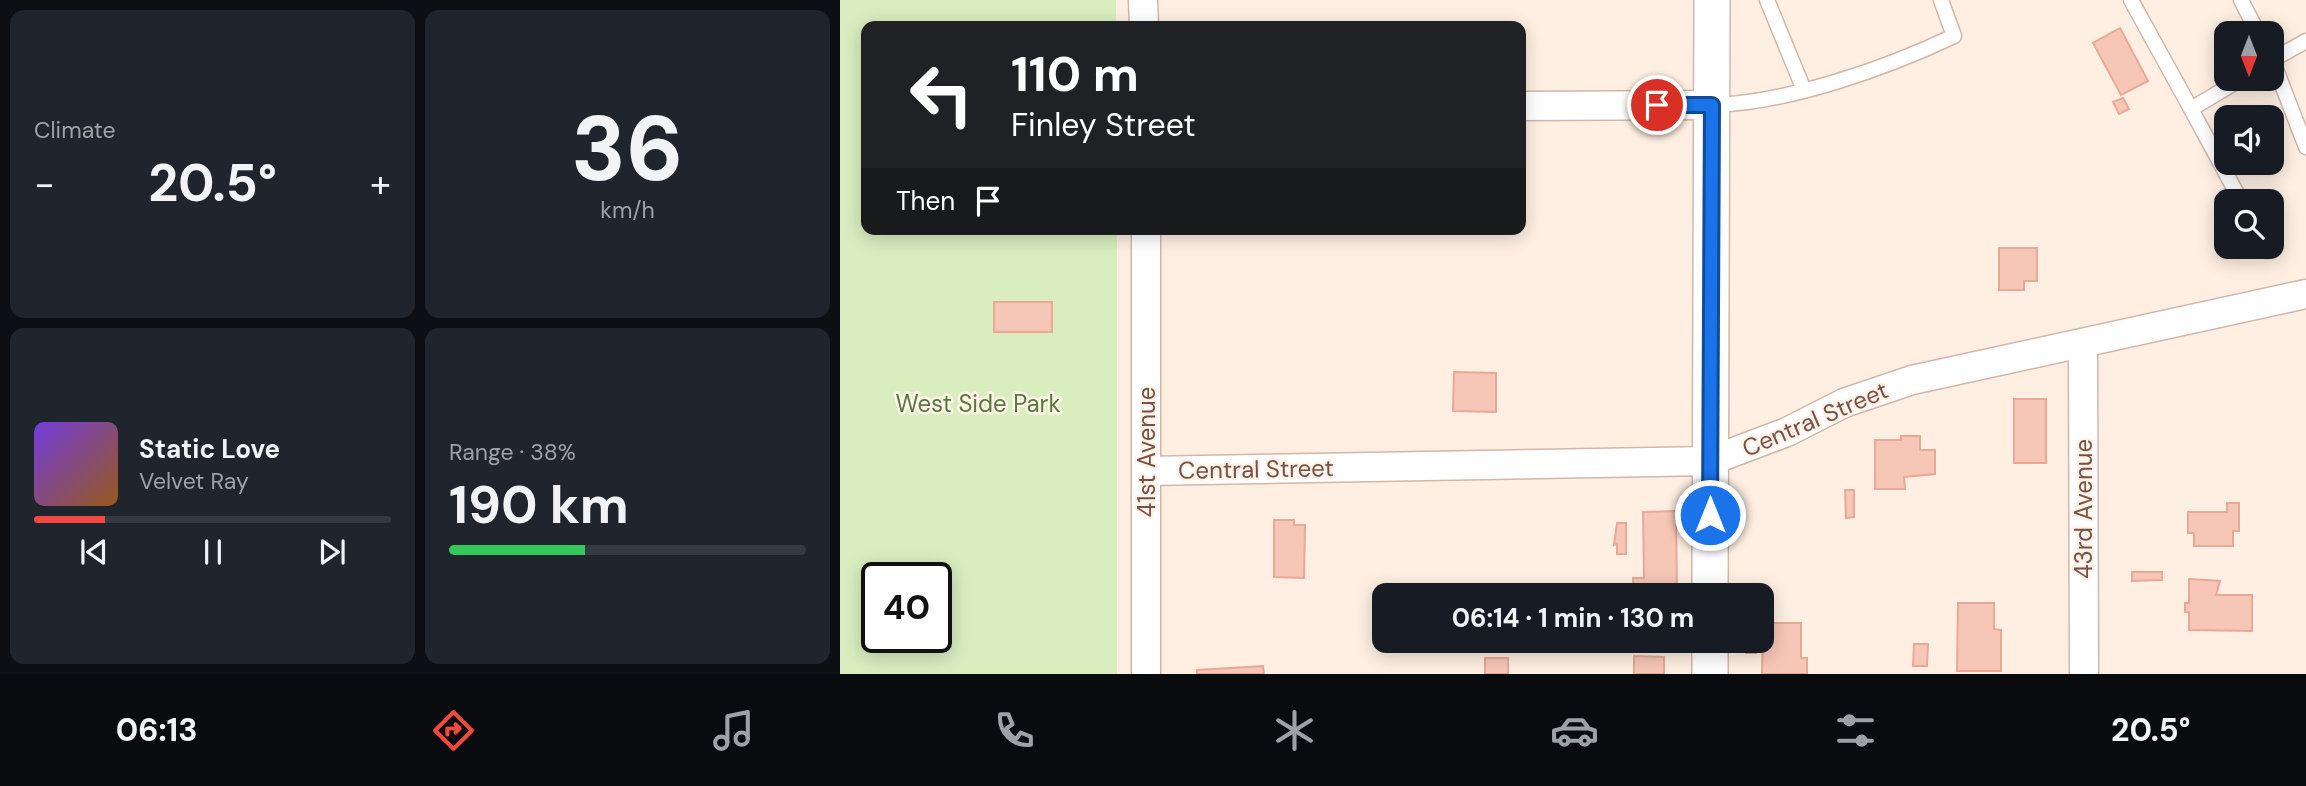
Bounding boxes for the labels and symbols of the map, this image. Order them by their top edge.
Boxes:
north arrow [2214,21,2284,91]
pin [1627,75,1687,135]
street label: Central Street [1737,374,1893,464]
street label: 41st Avenue [1131,387,1162,517]
park label: West Side Park [895,388,1061,419]
street label: 43rd Avenue [2068,439,2099,579]
street label: Central Street [1178,452,1334,486]
position arrow [1673,478,1747,552]
speed limit sign: 40 [861,562,952,653]

